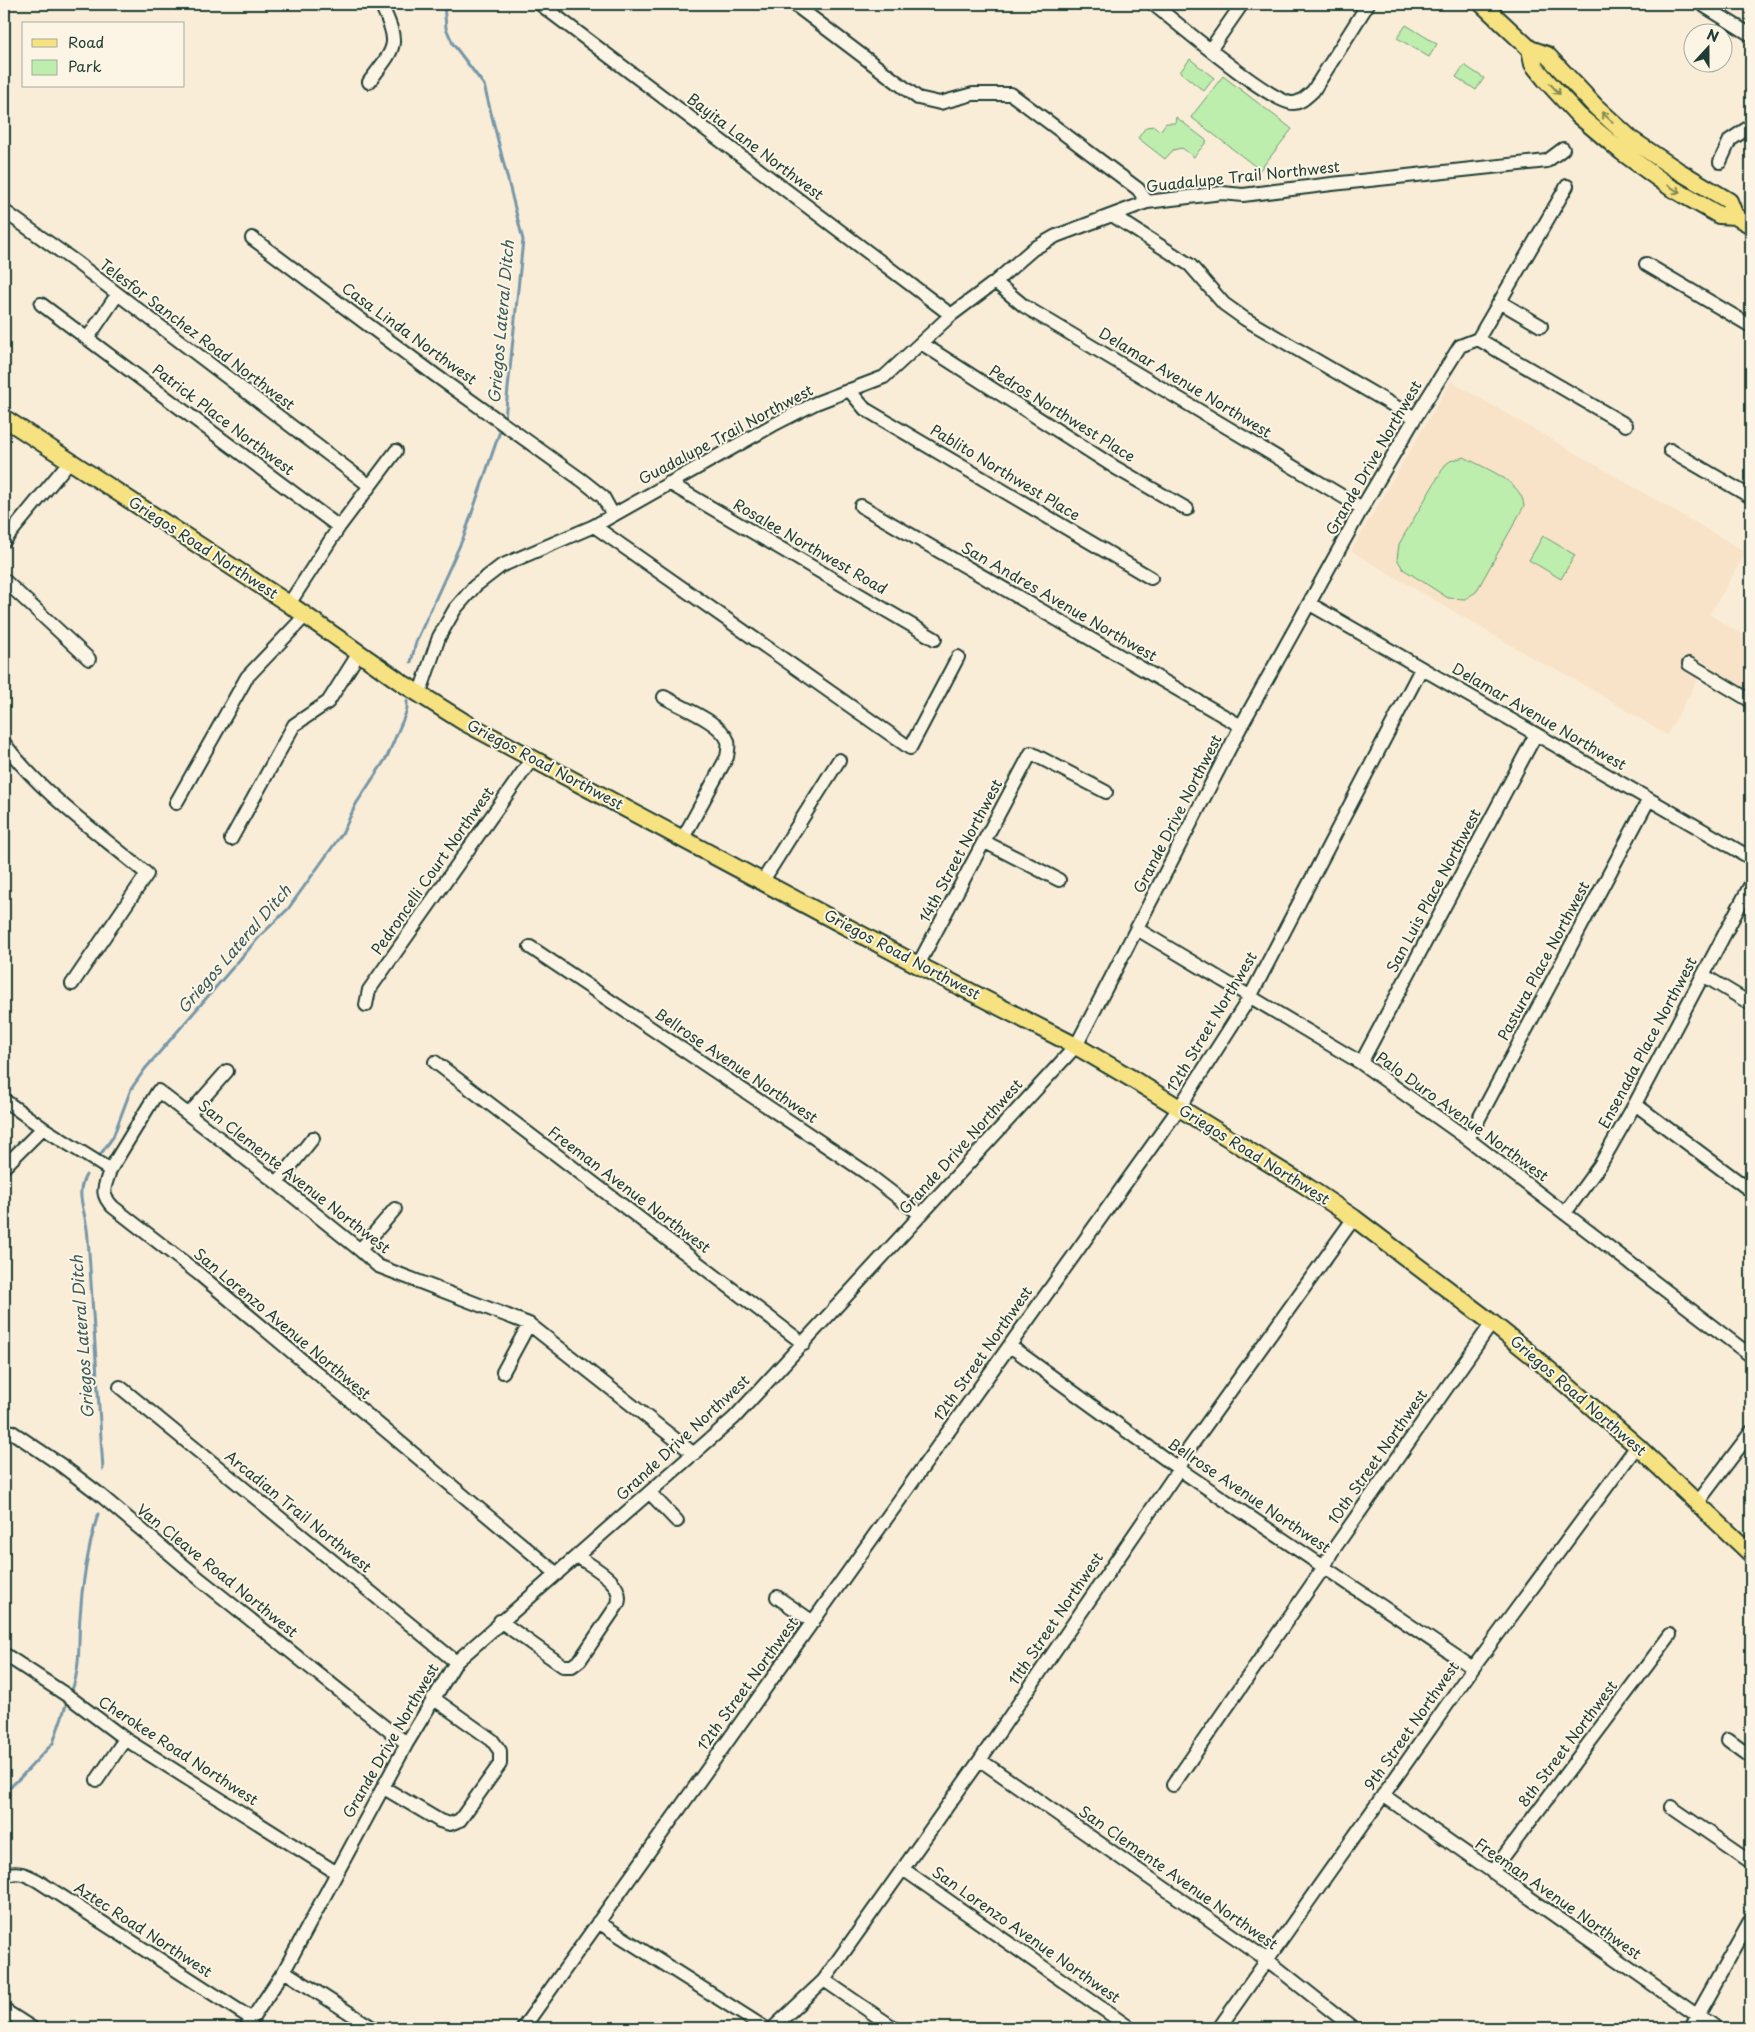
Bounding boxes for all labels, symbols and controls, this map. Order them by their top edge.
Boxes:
legend [22,22,185,88]
north arrow [1682,22,1732,72]
text: N [1704,24,1722,47]
text: Road [68,30,104,53]
text: Park [68,54,102,77]
one-way arrow [1549,83,1561,96]
street label: Bayita Lane Northwest [683,87,829,205]
one-way arrow [1600,111,1613,123]
street label: Guadalupe Trail Northwest [1145,154,1341,197]
one-way arrow [1667,185,1681,195]
water label: Griegos Lateral Ditch [481,239,519,404]
street label: Telesfor Sanchez Road Northwest [96,253,300,415]
street label: Casa Linda Northwest [338,276,482,390]
street label: Delamar Avenue Northwest [1095,321,1277,443]
street label: Patrick Place Northwest [148,358,300,480]
street label: Pedros Northwest Place [985,358,1140,467]
street label: Grande Drive Northwest [1319,375,1427,539]
street label: Guadalupe Trail Northwest [634,378,817,489]
street label: Pablito Northwest Place [927,418,1085,526]
street label: Griegos Road Northwest [124,490,283,604]
street label: Rosalee Northwest Road [729,492,892,599]
street label: San Andres Avenue Northwest [958,535,1162,666]
street label: Delamar Avenue Northwest [1448,656,1631,775]
street label: Griegos Road Northwest [463,713,628,815]
street label: Grande Drive Northwest [1127,730,1227,897]
street label: 14th Street Northwest [912,775,1007,926]
street label: Pedroncelli Court Northwest [365,781,499,959]
street label: San Luis Place Northwest [1380,804,1486,976]
street label: Pastura Place Northwest [1491,876,1595,1044]
water label: Griegos Lateral Ditch [171,878,296,1018]
street label: Griegos Road Northwest [820,903,985,1005]
street label: 12th Street Northwest [1160,947,1262,1096]
street label: Ensenada Place Northwest [1592,952,1702,1132]
street label: Bellrose Avenue Northwest [651,1001,823,1128]
street label: Palo Duro Avenue Northwest [1372,1045,1554,1186]
street label: Grande Drive Northwest [893,1073,1027,1219]
street label: San Clemente Avenue Northwest [194,1093,396,1258]
street label: Griegos Road Northwest [1175,1098,1335,1210]
street label: Freeman Avenue Northwest [544,1120,716,1258]
street label: San Lorenzo Avenue Northwest [189,1242,377,1404]
water label: Griegos Lateral Ditch [63,1254,99,1419]
street label: 12th Street Northwest [926,1281,1037,1425]
street label: Griegos Road Northwest [1506,1329,1652,1461]
street label: Grande Drive Northwest [610,1369,754,1505]
street label: 10th Street Northwest [1321,1384,1432,1528]
street label: Bellrose Avenue Northwest [1164,1431,1336,1558]
street label: Arcadian Trail Northwest [221,1444,377,1577]
street label: Van Cleave Road Northwest [132,1498,303,1642]
street label: 11th Street Northwest [1002,1547,1108,1689]
street label: 12th Street Northwest [690,1612,803,1755]
street label: 9th Street Northwest [1358,1656,1464,1794]
street label: Grande Drive Northwest [336,1658,444,1822]
street label: 8th Street Northwest [1512,1675,1622,1811]
street label: Cherokee Road Northwest [94,1689,263,1810]
street label: San Clemente Avenue Northwest [1075,1799,1283,1955]
street label: Freeman Avenue Northwest [1471,1831,1647,1964]
street label: San Lorenzo Avenue Northwest [928,1860,1126,2008]
street label: Aztec Road Northwest [70,1875,217,1982]

